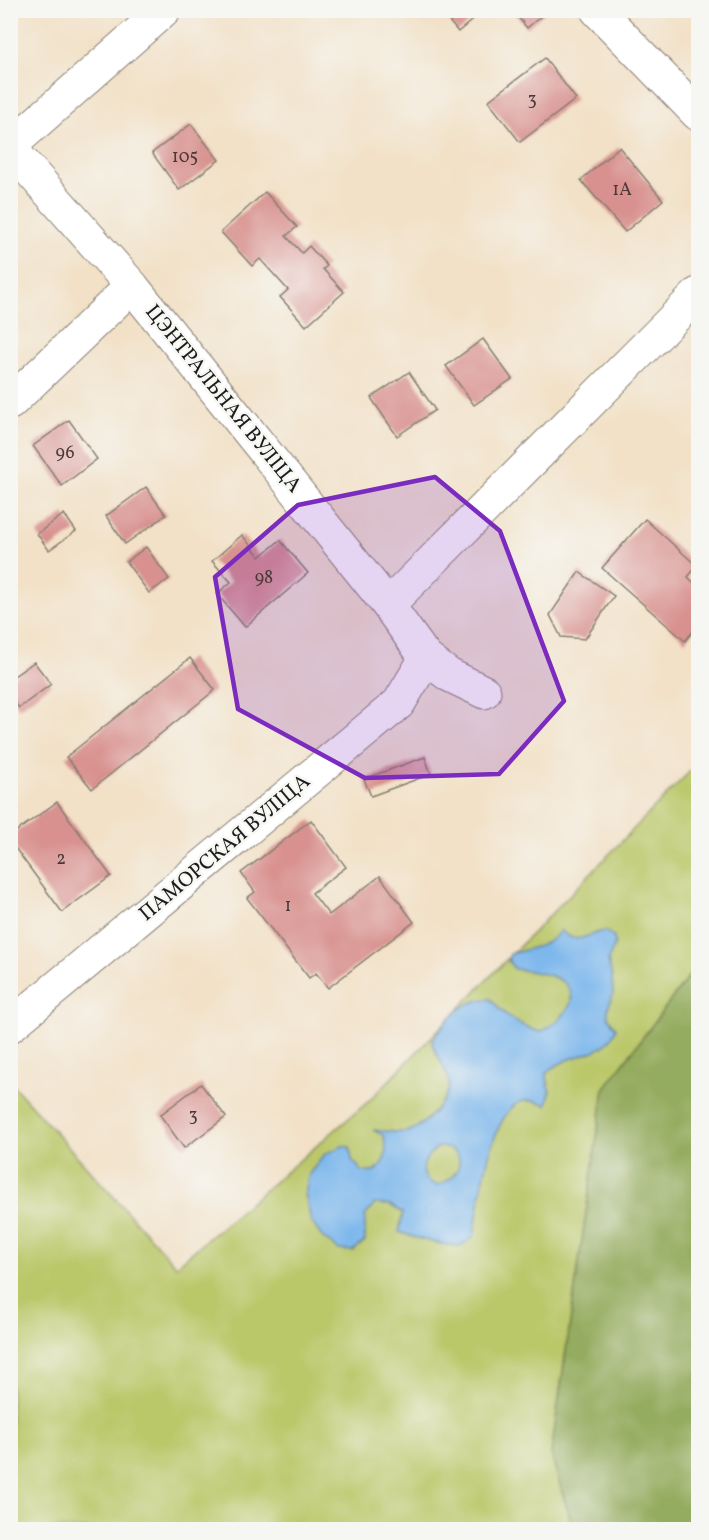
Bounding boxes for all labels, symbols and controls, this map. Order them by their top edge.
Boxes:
house number: 3 [527,88,537,113]
house number: 105 [172,145,198,170]
house number: 1А [612,178,632,203]
street label: ЦЭНТРАЛЬНАЯ ВУЛІЦА [138,299,308,500]
house number: 96 [55,441,75,466]
house number: 98 [255,566,273,591]
street label: ПАМОРСКАЯ ВУЛІЦА [133,768,317,928]
house number: 2 [56,847,66,872]
house number: 1 [285,894,291,919]
house number: 3 [188,1104,198,1129]

